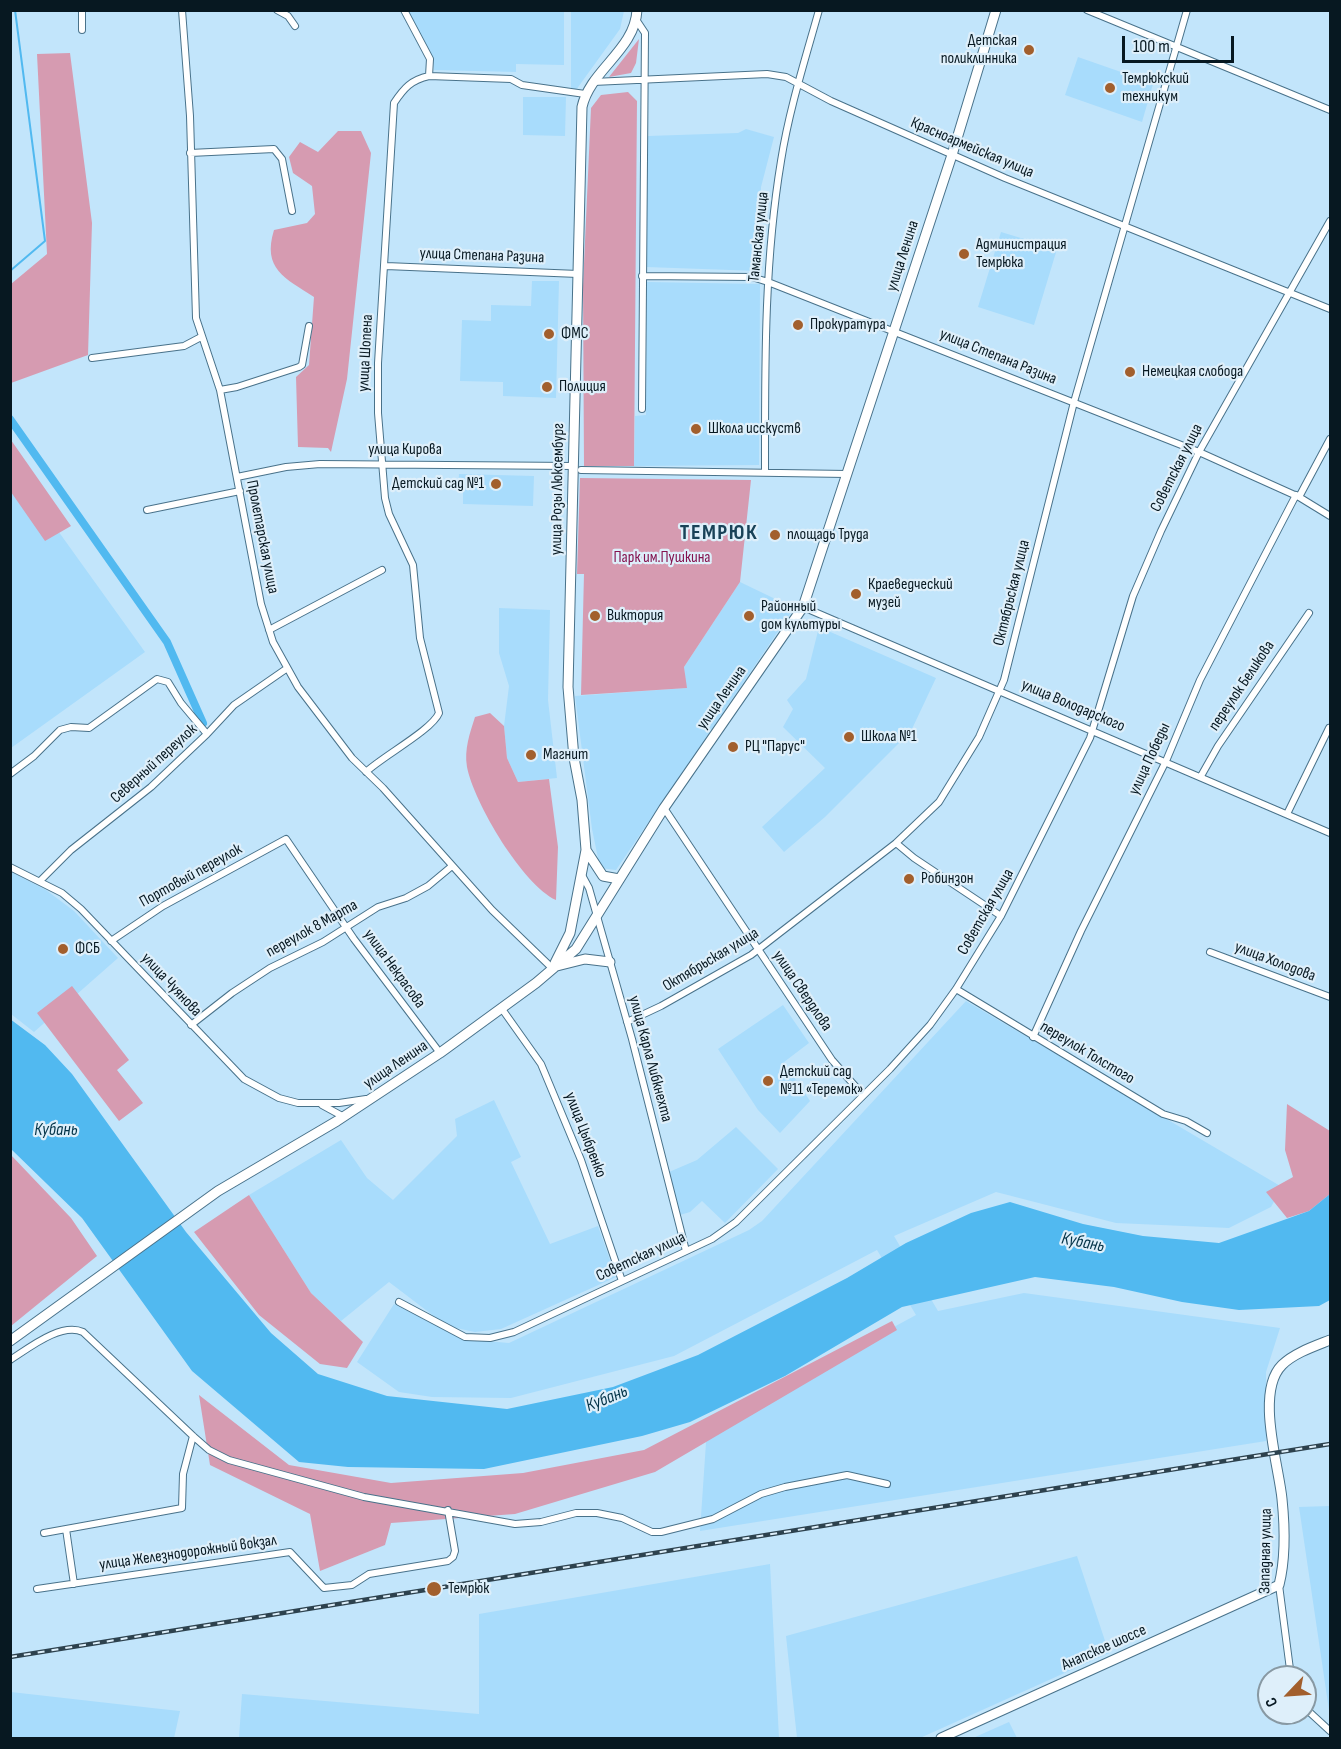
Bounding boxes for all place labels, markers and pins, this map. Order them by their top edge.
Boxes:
place label: Детская поликлинника [941,31,1017,69]
marker: Детская поликлинника [1022,43,1036,57]
place label: Темрюкский техникум [1122,69,1189,107]
marker: Темрюкский техникум [1103,81,1117,95]
place label: Администрация Темрюка [976,235,1067,273]
marker: Администрация Темрюка [957,247,971,261]
place label: Прокуратура [810,315,886,335]
marker: Прокуратура [791,318,805,332]
place label: ФМС [561,324,588,344]
marker: ФМС [542,327,556,341]
place label: Немецкая слобода [1142,362,1243,382]
marker: Немецкая слобода [1123,365,1137,379]
place label: Полиция [559,377,606,397]
marker: Полиция [540,380,554,394]
place label: Школа исскуств [708,419,801,439]
marker: Школа исскуств [689,422,703,436]
place label: Детский сад №1 [392,474,484,494]
marker: Детский сад №1 [489,477,503,491]
place label: площадь Труда [787,525,869,545]
marker: площадь Труда [768,528,782,542]
place label: Краеведческий музей [868,575,953,613]
marker: Краеведческий музей [849,587,863,601]
place label: Районный дом культуры [761,597,841,635]
place label: Виктория [607,606,663,626]
marker: Виктория [588,609,602,623]
marker: Районный дом культуры [742,609,756,623]
place label: Школа №1 [861,727,917,747]
marker: Школа №1 [842,730,856,744]
place label: РЦ "Парус" [745,737,805,757]
marker: РЦ "Парус" [726,740,740,754]
place label: Магнит [543,745,588,765]
marker: Магнит [524,748,538,762]
place label: Робинзон [921,869,974,889]
marker: Робинзон [902,872,916,886]
place label: ФСБ [75,939,100,959]
marker: ФСБ [56,942,70,956]
place label: Детский сад №11 «Теремок» [780,1062,863,1100]
marker: Детский сад №11 «Теремок» [761,1074,775,1088]
place label: Темрюк [448,1579,489,1599]
marker: Темрюк [425,1580,443,1598]

